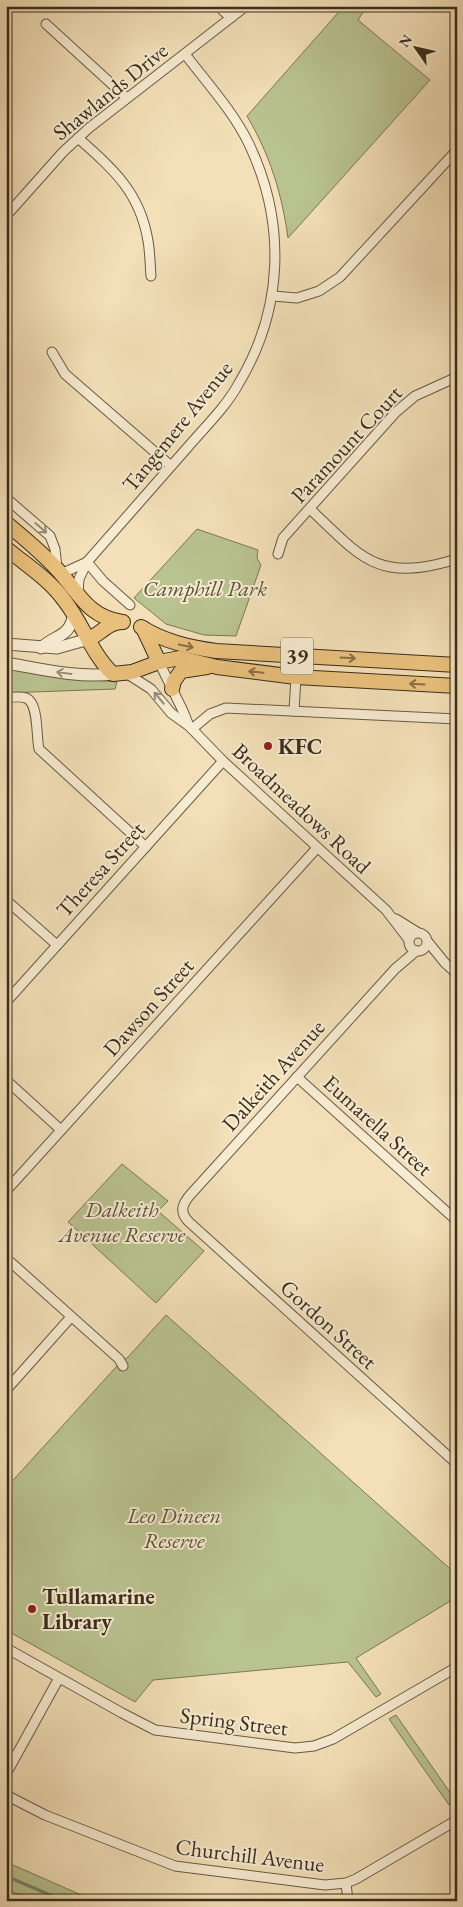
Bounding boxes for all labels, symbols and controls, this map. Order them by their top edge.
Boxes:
north arrow [390,22,440,72]
text: N [395,30,416,50]
street label: Shawlands Drive [47,36,174,147]
street label: Tangemere Avenue [116,355,239,498]
street label: Paramount Court [284,379,408,509]
one-way arrow [34,522,47,534]
park label: Camphill Park [143,574,267,603]
road number: 39 [281,637,313,674]
one-way arrow [177,641,193,651]
one-way arrow [339,654,355,663]
one-way arrow [56,667,72,677]
one-way arrow [249,668,265,677]
one-way arrow [409,679,425,688]
one-way arrow [153,691,164,704]
place label: KFC [278,732,322,761]
street label: Broadmeadows Road [226,737,378,881]
marker: KFC [262,740,274,752]
street label: Theresa Street [50,815,151,923]
street label: Dawson Street [97,952,200,1062]
street label: Dalkeith Avenue [216,1013,332,1137]
street label: Eumarella Street [317,1068,439,1182]
park label: Dalkeith Avenue Reserve [57,1195,186,1249]
street label: Gordon Street [274,1273,383,1376]
park label: Leo Dineen Reserve [126,1501,221,1555]
place label: Tullamarine Library [42,1582,155,1636]
marker: Tullamarine Library [26,1603,38,1615]
street label: Spring Street [178,1701,290,1742]
street label: Churchill Avenue [174,1832,326,1879]

